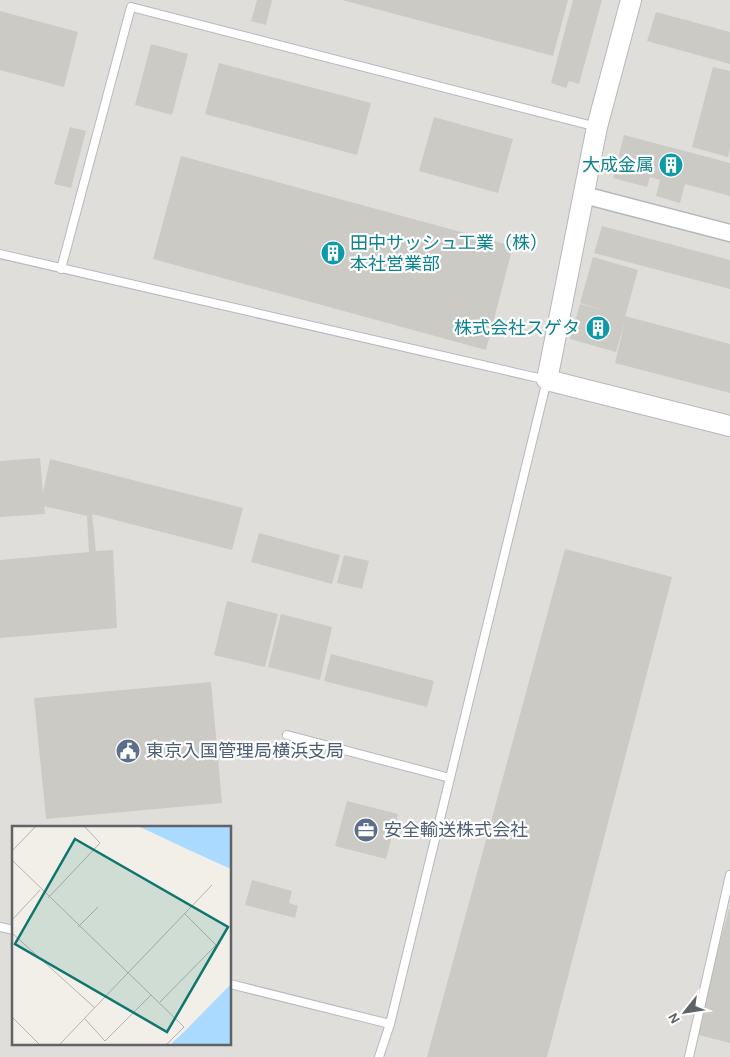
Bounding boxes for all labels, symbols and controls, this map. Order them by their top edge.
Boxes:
building icon: 大成金属 [658,152,684,178]
place label: 大成金属 [582,154,654,176]
place label: 田中サッシュ工業（株） 本社営業部 [350,232,548,275]
building icon: 田中サッシュ工業（株） 本社営業部 [320,240,346,266]
building icon: 株式会社スゲタ [585,315,611,341]
place label: 株式会社スゲタ [454,317,580,339]
public building icon: 東京入国管理局横浜支局 [115,738,141,764]
place label: 東京入国管理局横浜支局 [146,740,344,762]
office icon: 安全輸送株式会社 [353,817,379,843]
place label: 安全輸送株式会社 [384,819,528,841]
inset map [12,826,231,1044]
north arrow [660,987,710,1037]
text: N [664,1010,684,1027]

